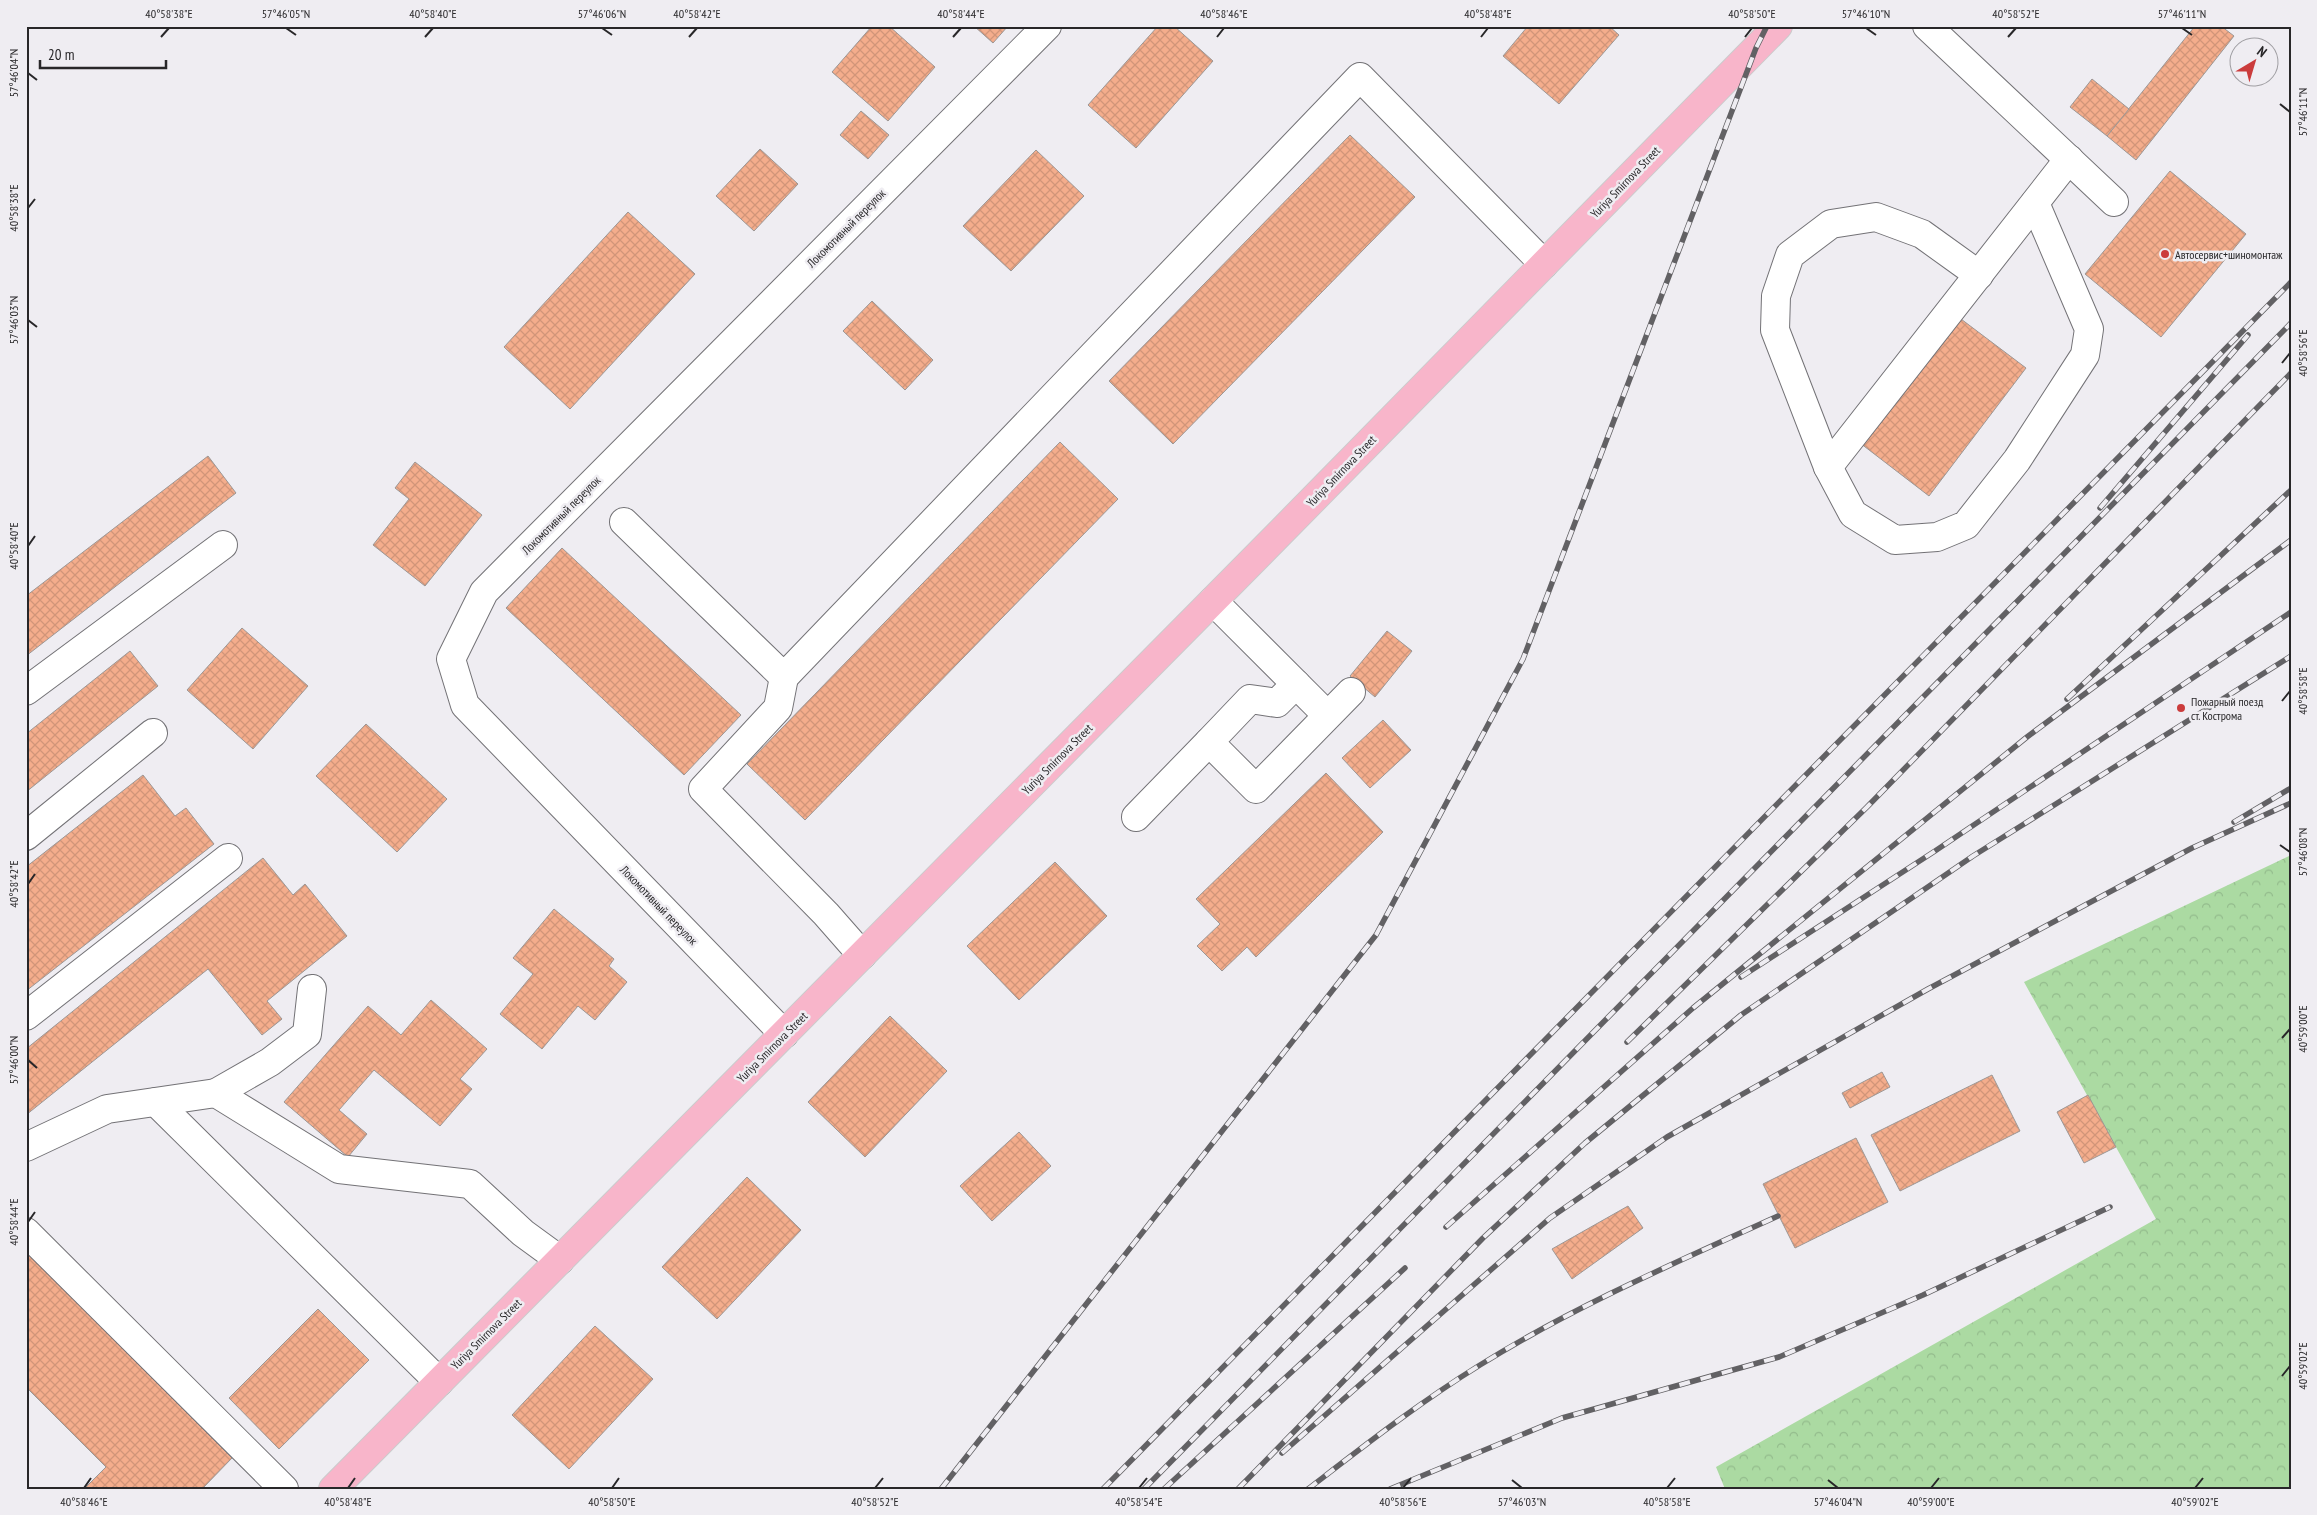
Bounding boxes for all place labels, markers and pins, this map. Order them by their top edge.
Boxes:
place label: Автосервис+шиномонтаж [2175,247,2283,262]
marker: Автосервис+шиномонтаж [2159,248,2171,260]
place label: Пожарный поезд ст. Кострома [2191,694,2264,723]
marker: Пожарный поезд ст. Кострома [2175,702,2187,714]

